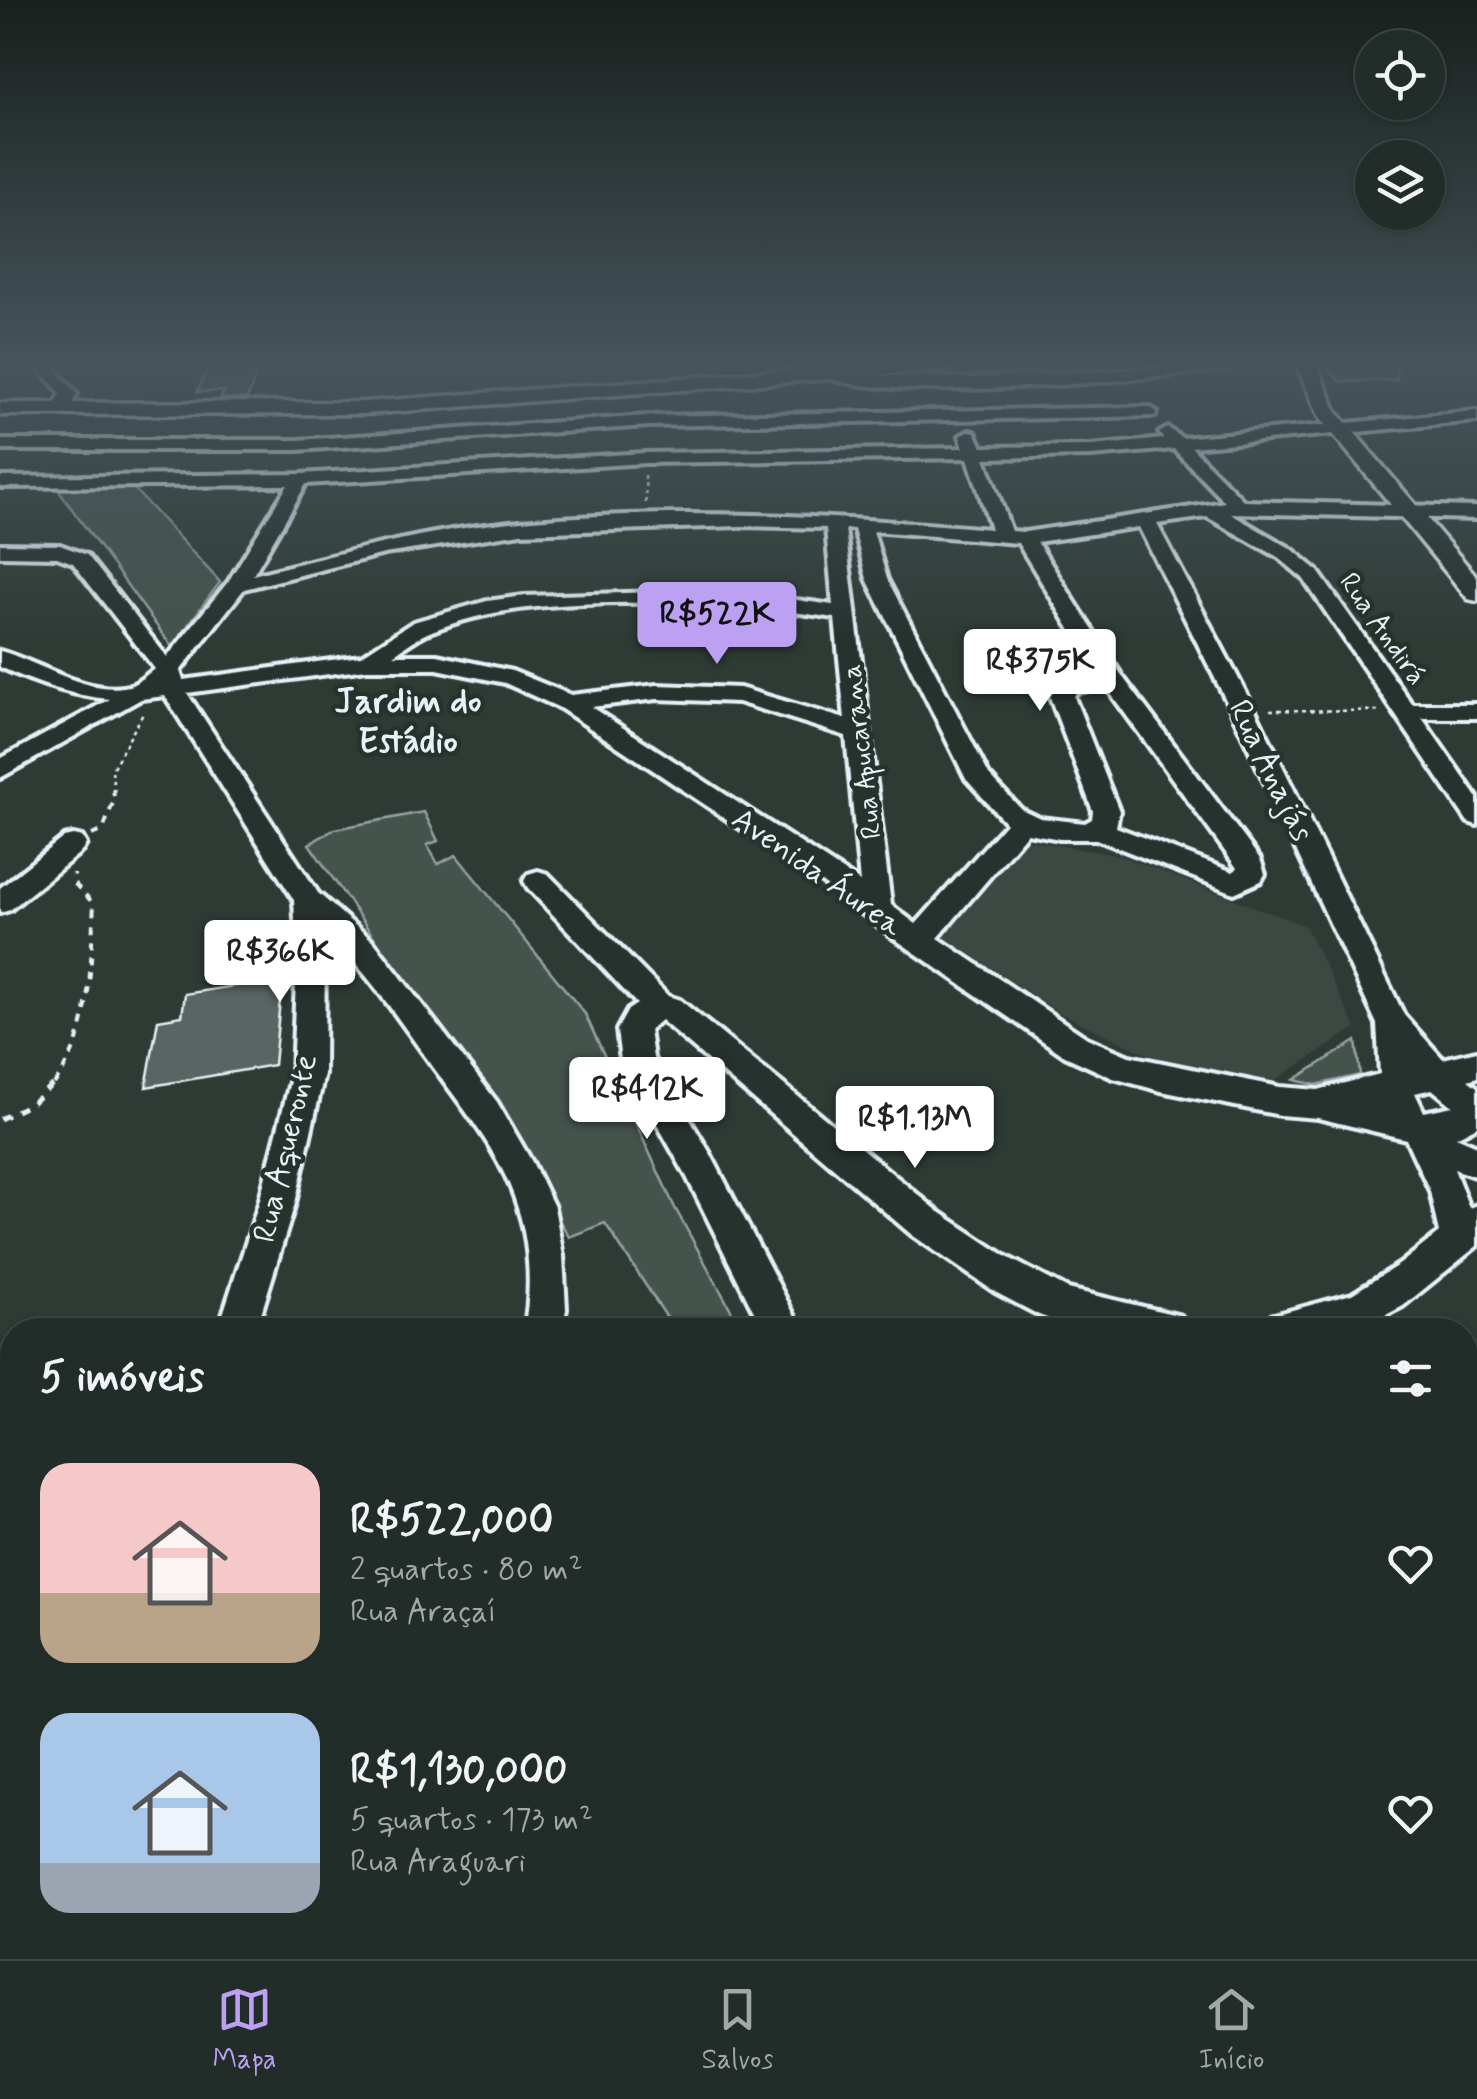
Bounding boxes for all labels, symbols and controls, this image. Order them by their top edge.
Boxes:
map controls [1355,30,1445,230]
button: locate [1355,30,1445,120]
button: layers [1355,140,1445,230]
street label: Rua Andirá [1330,566,1434,693]
pin: R$522K [636,582,798,667]
text: R$522K [659,593,775,635]
pin: R$375K [959,629,1121,714]
text: R$375K [986,640,1094,682]
street label: Rua Apucarana [833,662,895,841]
district label: Jardim do Estádio [335,679,481,765]
street label: Rua Anajás [1218,693,1323,849]
street label: Avenida Áurea [723,798,911,947]
pin: R$366K [199,920,361,1005]
text: R$366K [226,931,334,973]
street label: Rua Aqueronte [244,1050,328,1247]
pin: R$412K [566,1057,728,1142]
text: R$412K [591,1068,703,1110]
pin: R$1.13M [823,1086,1007,1171]
text: R$1.13M [858,1097,972,1139]
text: 5 imóveis [40,1351,204,1406]
icon: filters [1383,1351,1438,1406]
text: R$522,000 [350,1494,553,1549]
icon: home [120,1503,240,1623]
icon: heart [1383,1536,1438,1591]
text: 2 quartos · 80 m² [350,1549,582,1591]
text: Rua Araçaí [350,1591,496,1633]
text: R$1,130,000 [350,1744,568,1799]
icon: home [120,1753,240,1873]
icon: heart [1383,1786,1438,1841]
text: 5 quartos · 173 m² [350,1799,593,1841]
text: Rua Araguari [350,1841,526,1883]
tab: Mapa [213,1982,276,2079]
tab: Salvos [701,1982,774,2079]
tab: Início [1199,1982,1264,2079]

